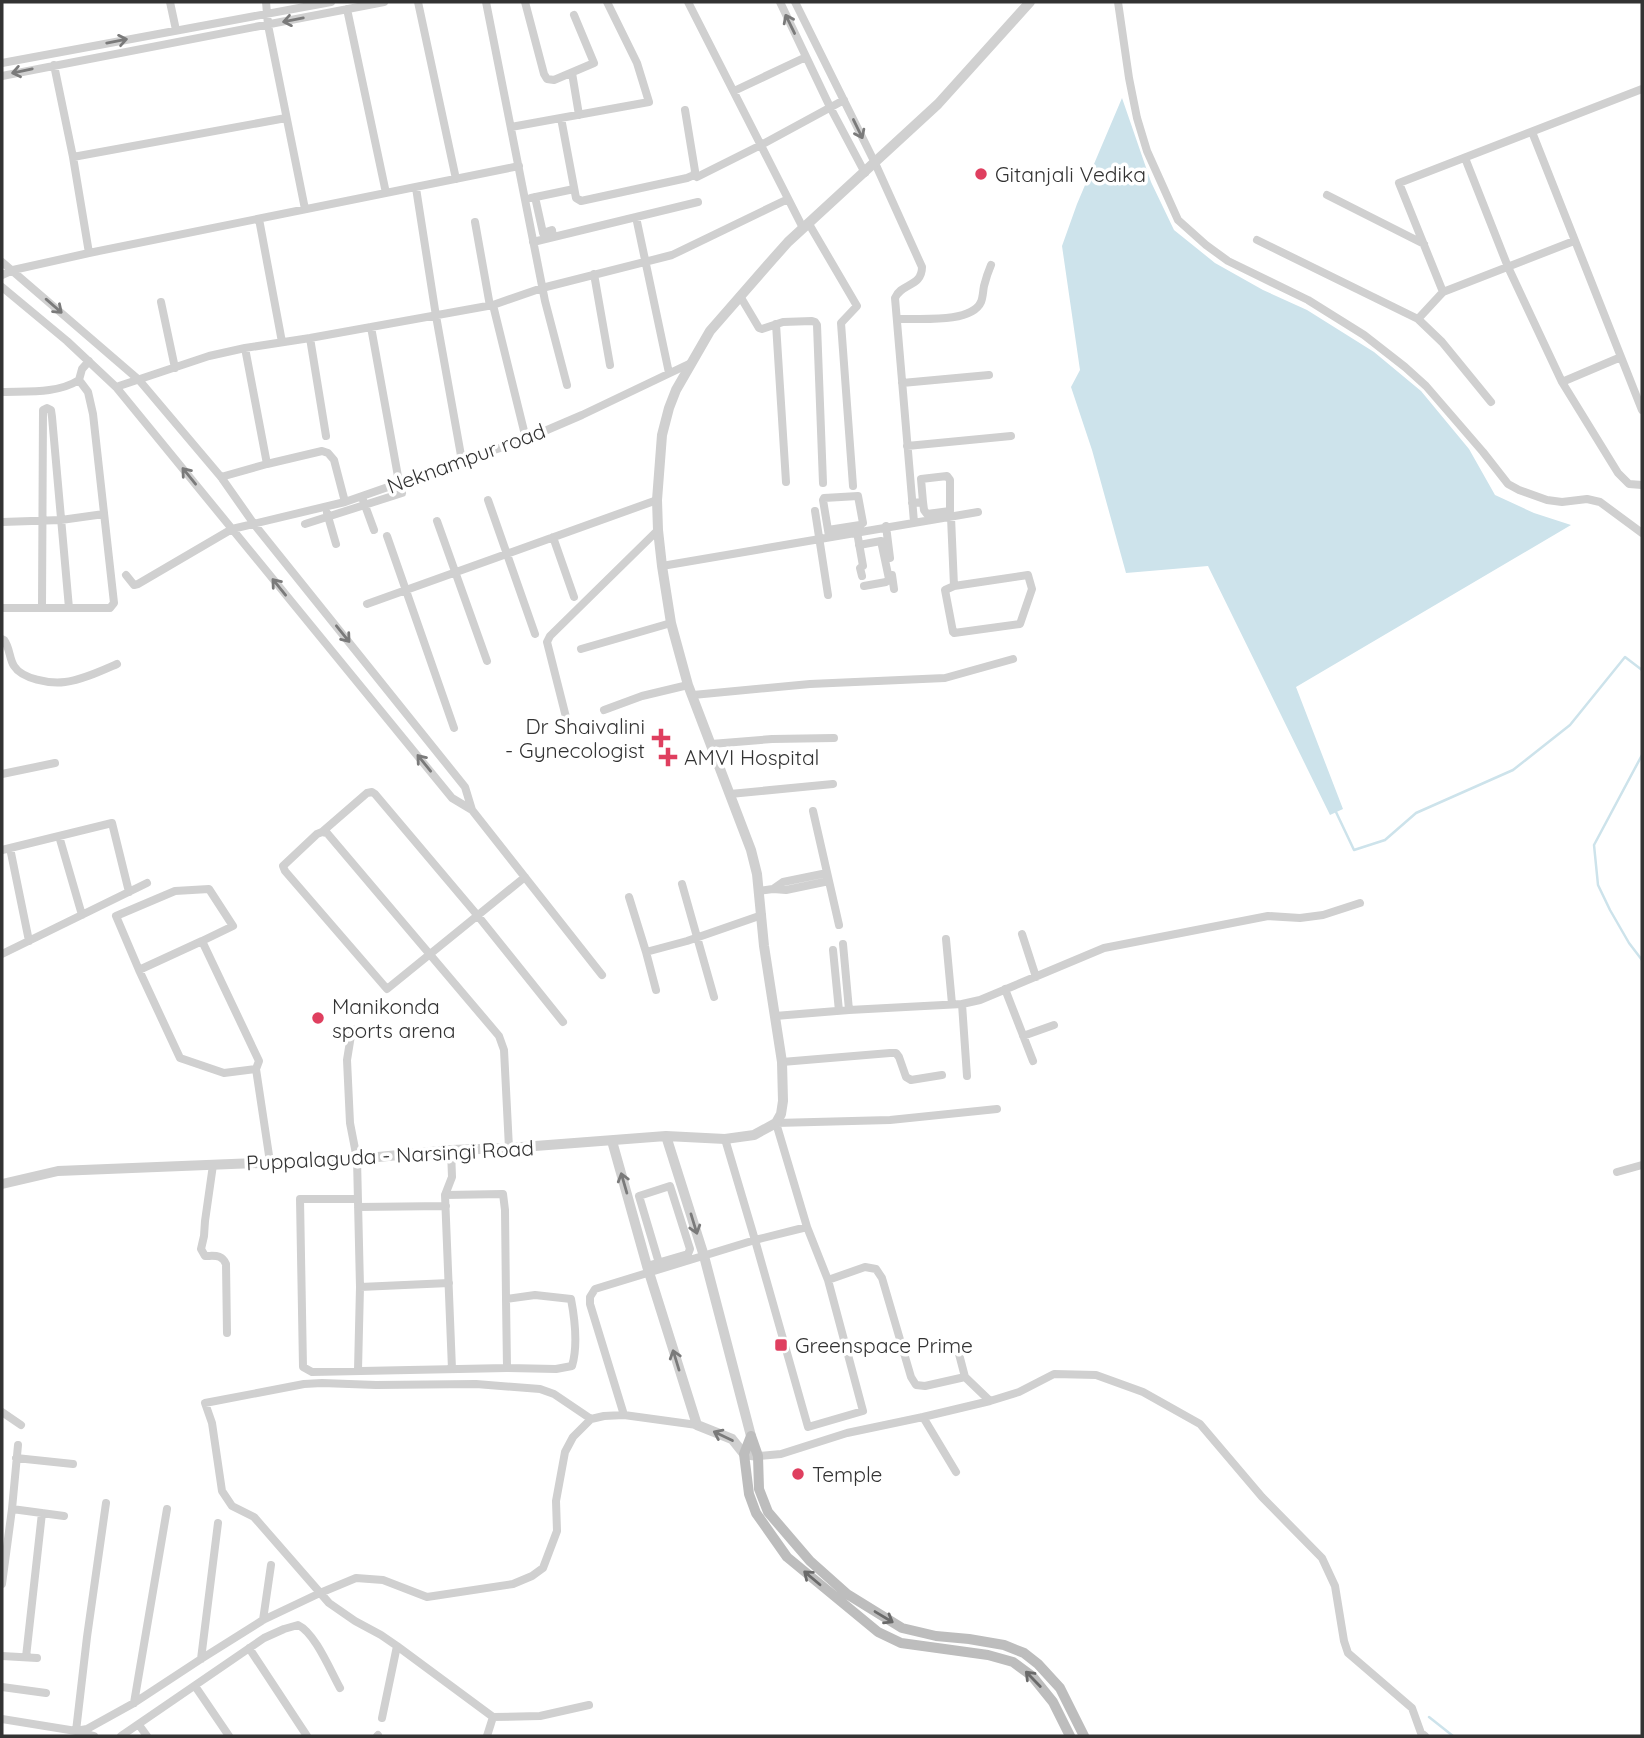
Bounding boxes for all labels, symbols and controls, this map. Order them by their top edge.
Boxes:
one-way arrow [282,14,305,27]
one-way arrow [783,14,797,35]
one-way arrow [105,34,128,48]
one-way arrow [11,65,34,79]
one-way arrow [852,118,866,139]
place label: Gitanjali Vedika [995,161,1146,187]
marker: Gitanjali Vedika [973,166,989,182]
one-way arrow [45,298,63,314]
street label: Neknampur road [383,417,549,499]
one-way arrow [182,467,197,485]
one-way arrow [272,579,287,597]
one-way arrow [335,625,351,643]
place label: Dr Shaivalini - Gynecologist [505,713,645,763]
marker: Dr Shaivalini - Gynecologist [651,728,671,748]
place label: AMVI Hospital [684,744,819,770]
marker: AMVI Hospital [658,747,678,767]
one-way arrow [416,755,431,773]
place label: Manikonda sports arena [332,993,456,1043]
marker: Manikonda sports arena [310,1010,326,1026]
street label: Puppalaguda - Narsingi Road [245,1134,535,1176]
one-way arrow [617,1172,630,1195]
one-way arrow [688,1213,701,1235]
place label: Greenspace Prime [795,1332,973,1358]
marker: Greenspace Prime [773,1337,789,1353]
one-way arrow [669,1350,682,1372]
one-way arrow [713,1429,734,1442]
place label: Temple [812,1461,882,1487]
marker: Temple [790,1466,806,1482]
one-way arrow [803,1570,821,1586]
one-way arrow [873,1611,893,1625]
one-way arrow [1025,1671,1042,1688]

